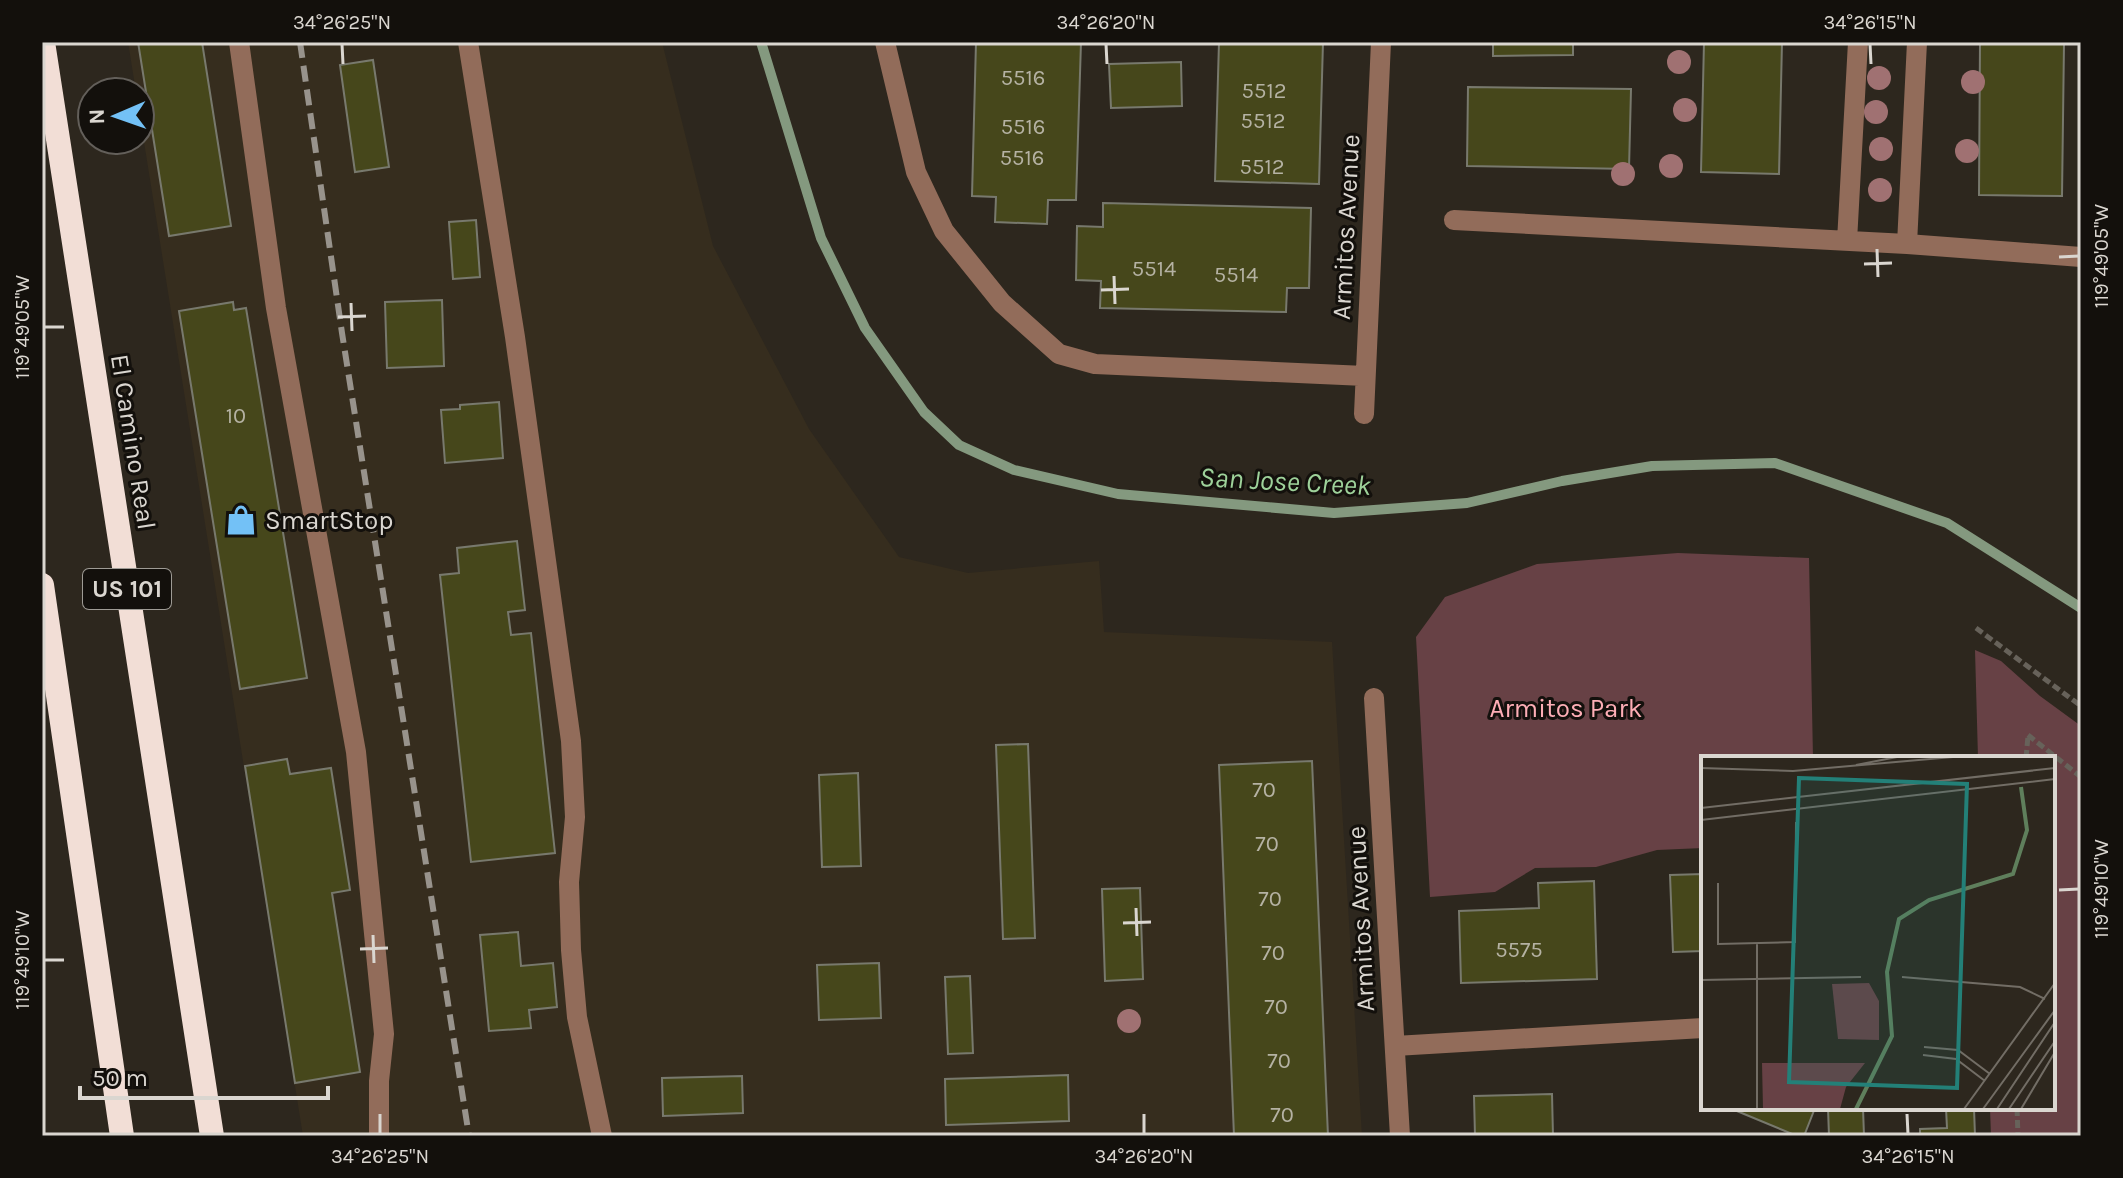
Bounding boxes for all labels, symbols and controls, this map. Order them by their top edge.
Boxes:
text: 34°26'25"N [293,11,391,34]
text: 34°26'20"N [1057,11,1155,34]
text: 34°26'15"N [1823,11,1917,34]
house number: 5516 [1001,65,1045,91]
north arrow [76,76,156,156]
house number: 5512 [1242,78,1286,104]
text: N [84,108,110,125]
house number: 5512 [1241,108,1285,134]
house number: 5516 [1001,114,1045,140]
street label: Armitos Avenue [1326,133,1366,321]
house number: 5516 [1000,145,1044,171]
house number: 5512 [1240,154,1284,180]
text: 119°49'05"W [2090,204,2113,308]
house number: 5514 [1132,256,1176,282]
house number: 5514 [1214,262,1258,288]
text: 119°49'05"W [11,275,34,379]
street label: El Camino Real [104,352,162,532]
house number: 10 [226,403,246,429]
water label: San Jose Creek [1198,460,1372,502]
shop icon: SmartStop [224,503,258,537]
place label: SmartStop [265,505,393,536]
road number: US 101 [83,569,171,609]
park label: Armitos Park [1490,693,1642,724]
inset map [1701,756,2055,1110]
house number: 70 [1252,777,1276,803]
street label: Armitos Avenue [1341,825,1381,1013]
house number: 70 [1255,831,1279,857]
text: 119°49'10"W [2090,839,2113,939]
house number: 70 [1258,886,1282,912]
text: 119°49'10"W [11,910,34,1010]
house number: 5575 [1495,937,1543,963]
house number: 70 [1261,940,1285,966]
house number: 70 [1264,994,1288,1020]
house number: 70 [1267,1048,1291,1074]
scale bar [80,1050,328,1100]
text: 50 m [92,1064,148,1092]
house number: 70 [1270,1102,1294,1128]
text: 34°26'25"N [331,1145,429,1168]
text: 34°26'20"N [1095,1145,1193,1168]
text: 34°26'15"N [1861,1145,1955,1168]

